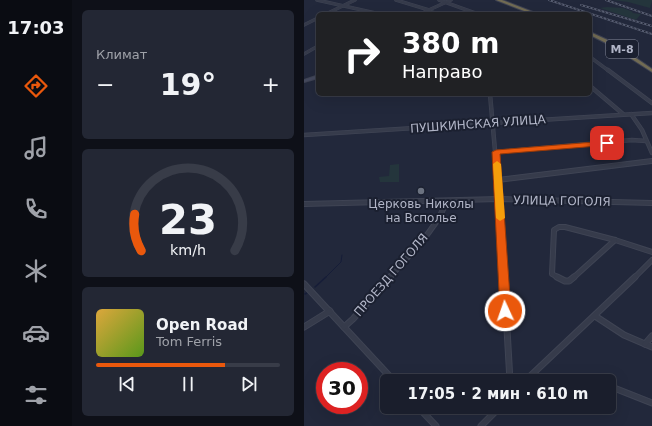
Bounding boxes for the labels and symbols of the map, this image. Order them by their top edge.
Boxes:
road number: М-8 [606,40,638,58]
street label: ПУШКИНСКАЯ УЛИЦА [410,112,547,136]
pin [590,126,624,160]
marker: Церковь Николы на Всполье [416,186,426,196]
street label: УЛИЦА ГОГОЛЯ [513,193,611,209]
place label: Церковь Николы на Всполье [368,197,474,225]
street label: ПРОЕЗД ГОГОЛЯ [351,231,431,319]
position arrow [484,290,526,332]
speed limit sign: 30 [316,362,368,414]

